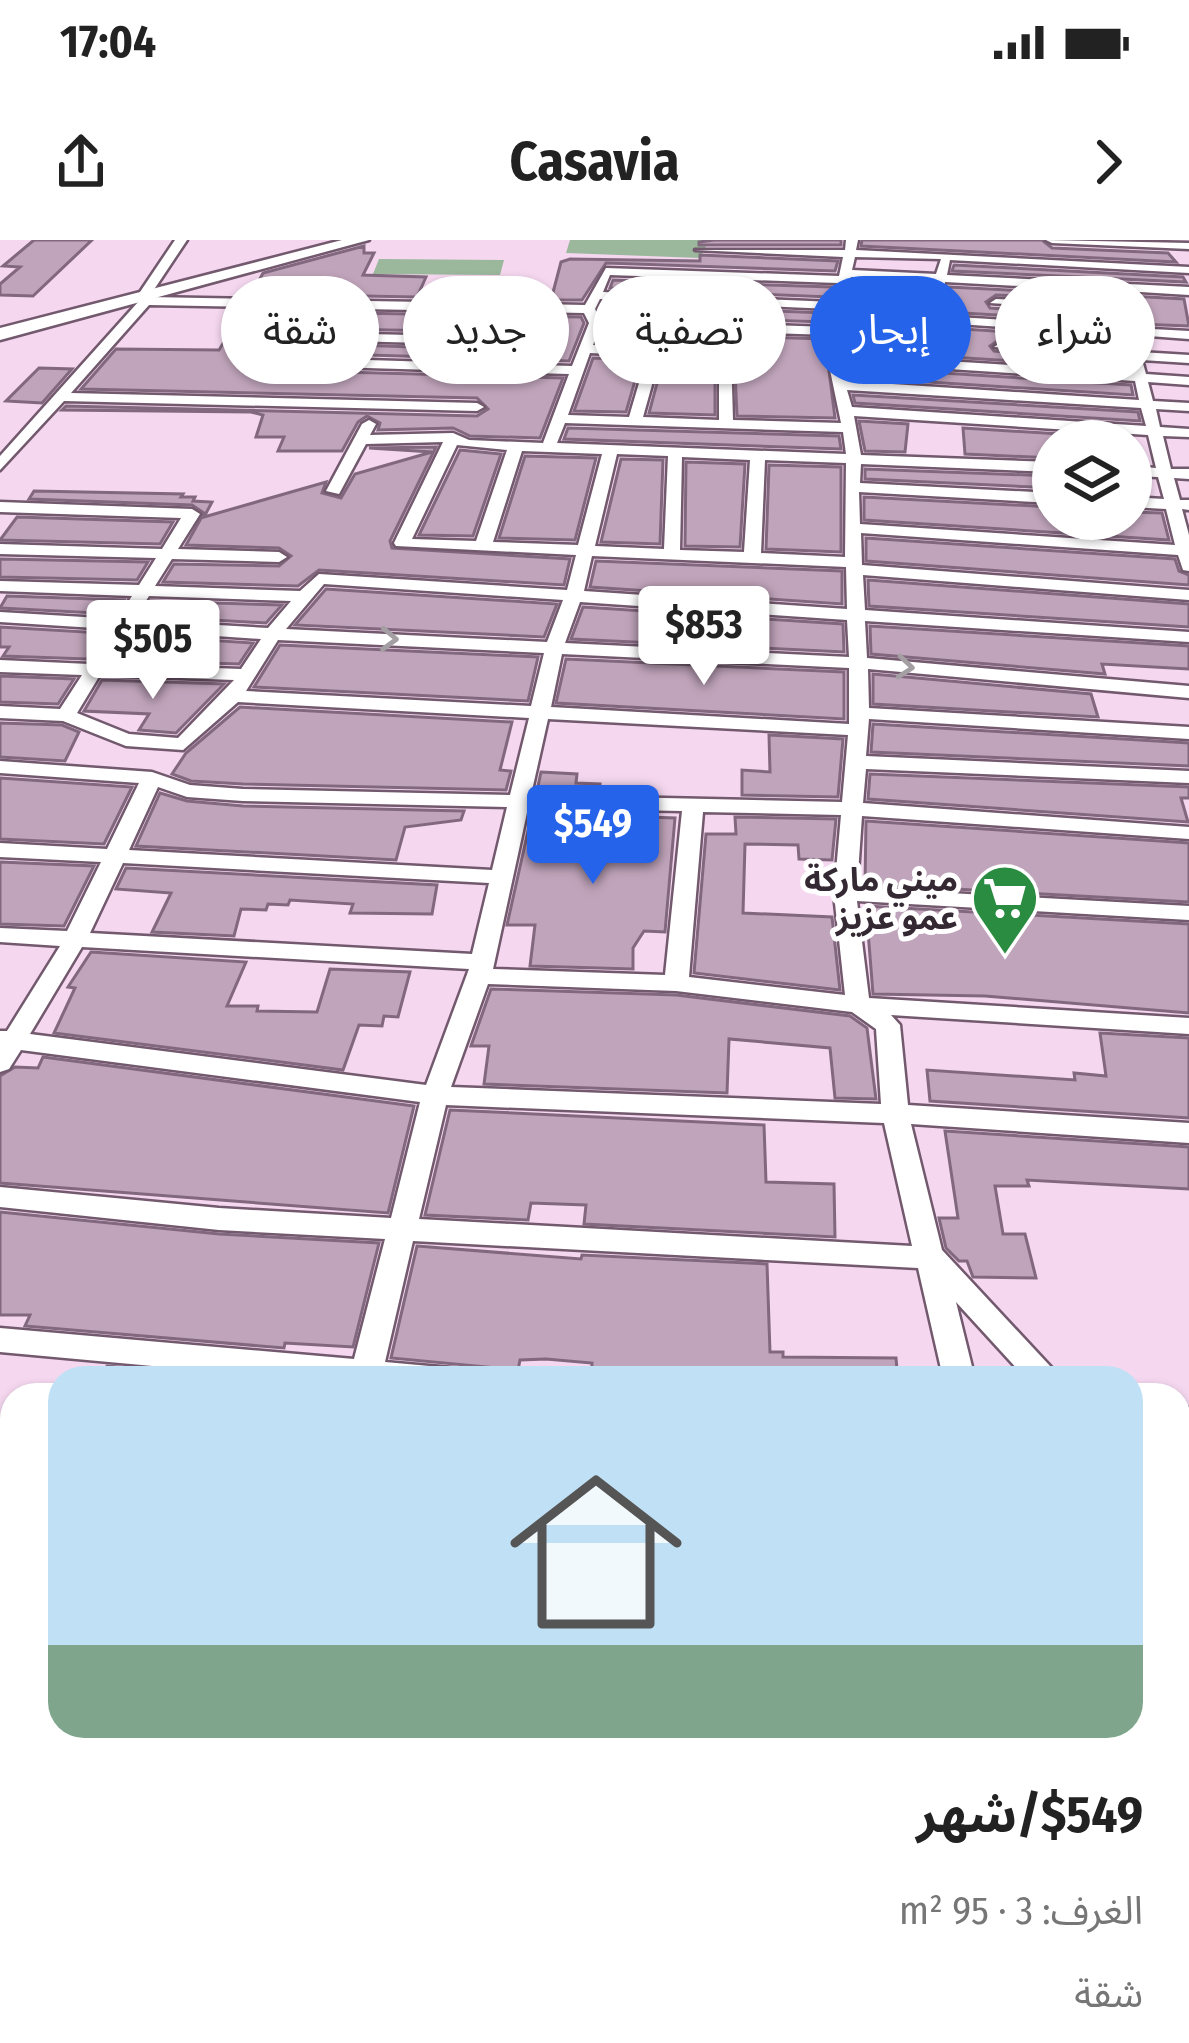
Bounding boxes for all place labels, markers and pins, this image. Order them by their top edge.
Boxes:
pin: $853 [633,586,775,688]
pin: $505 [82,600,224,702]
pin: $549 [522,785,664,887]
place label: ميني ماركة عمو عزيز [804,860,958,938]
supermarket icon: ميني ماركة عمو عزيز [970,863,1040,957]

